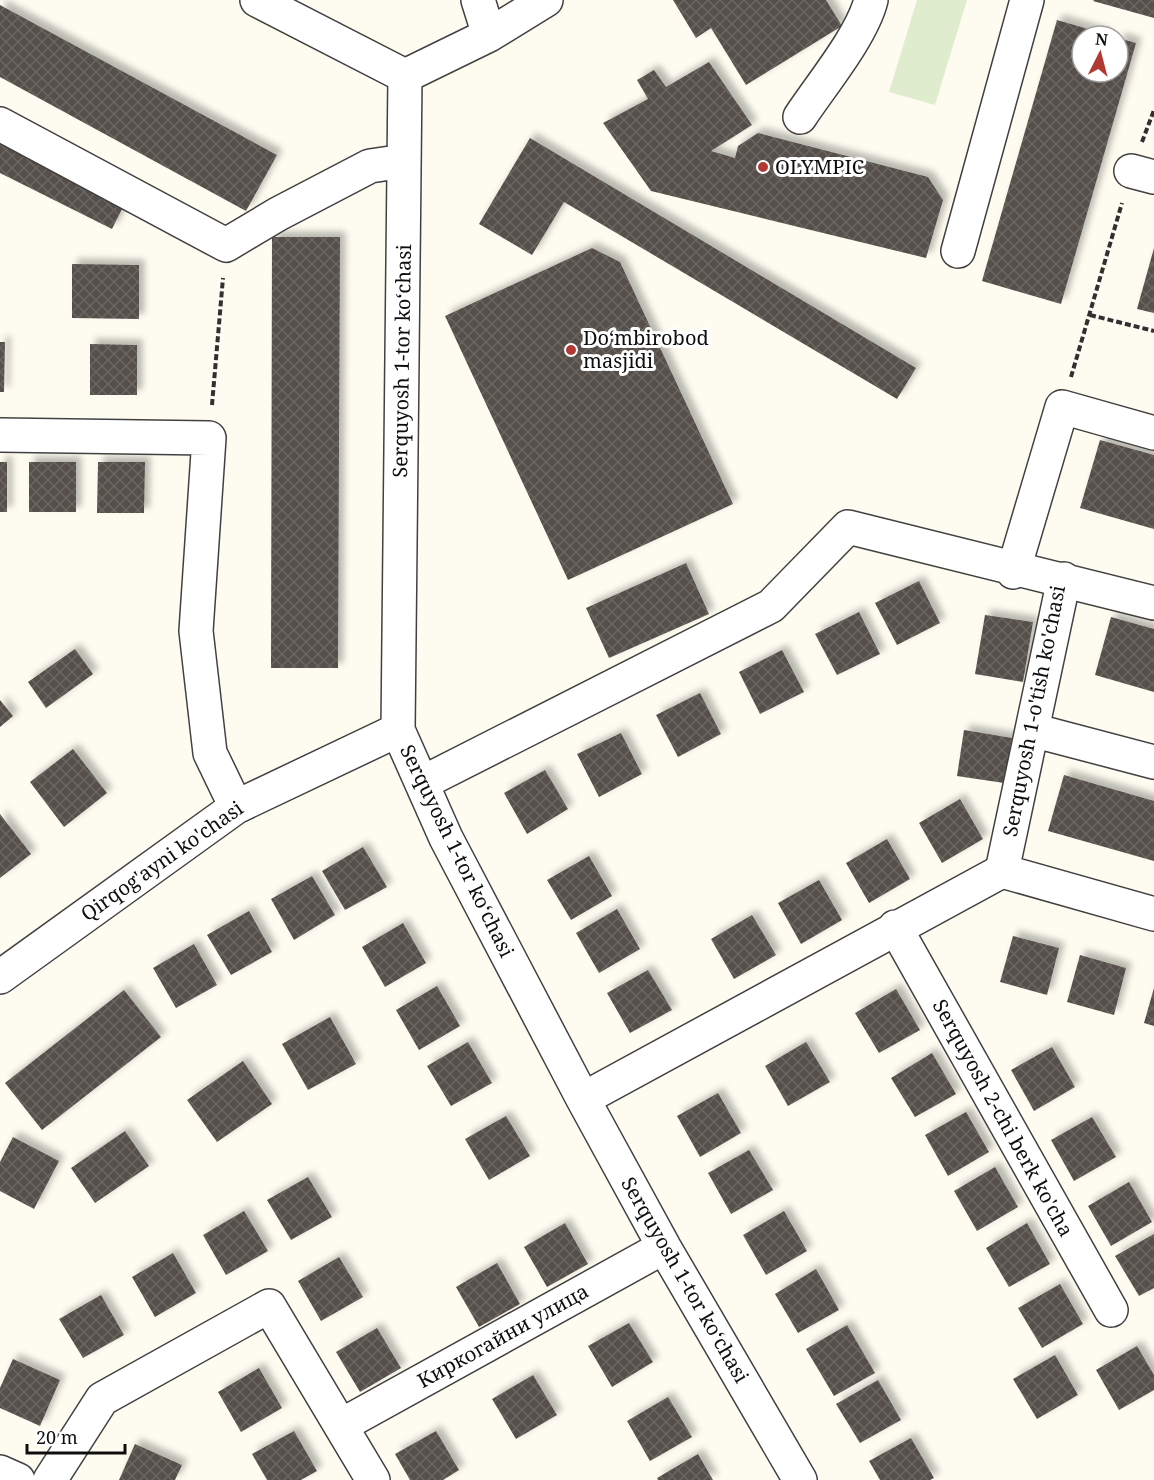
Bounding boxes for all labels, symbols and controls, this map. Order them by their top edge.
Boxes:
north arrow [1070,24,1130,84]
text: N [1094,27,1109,51]
place label: OLYMPIC [775,153,864,180]
marker: OLYMPIC [756,160,770,174]
street label: Serquyosh 1-tor koʻchasi [386,243,417,478]
place label: Do‘mbirobod masjidi [583,324,709,374]
marker: Do‘mbirobod masjidi [564,343,578,357]
street label: Serquyosh 1-o'tish ko'chasi [996,582,1071,839]
street label: Serquyosh 1-tor koʻchasi [394,740,521,962]
street label: Qirqog'ayni ko'chasi [75,794,249,927]
street label: Serquyosh 2-chi berk ko'cha [927,994,1080,1241]
street label: Serquyosh 1-tor koʻchasi [615,1172,756,1388]
street label: Киркогайни улица [412,1277,593,1394]
scale bar [27,1417,124,1455]
text: 20 m [36,1425,78,1449]

